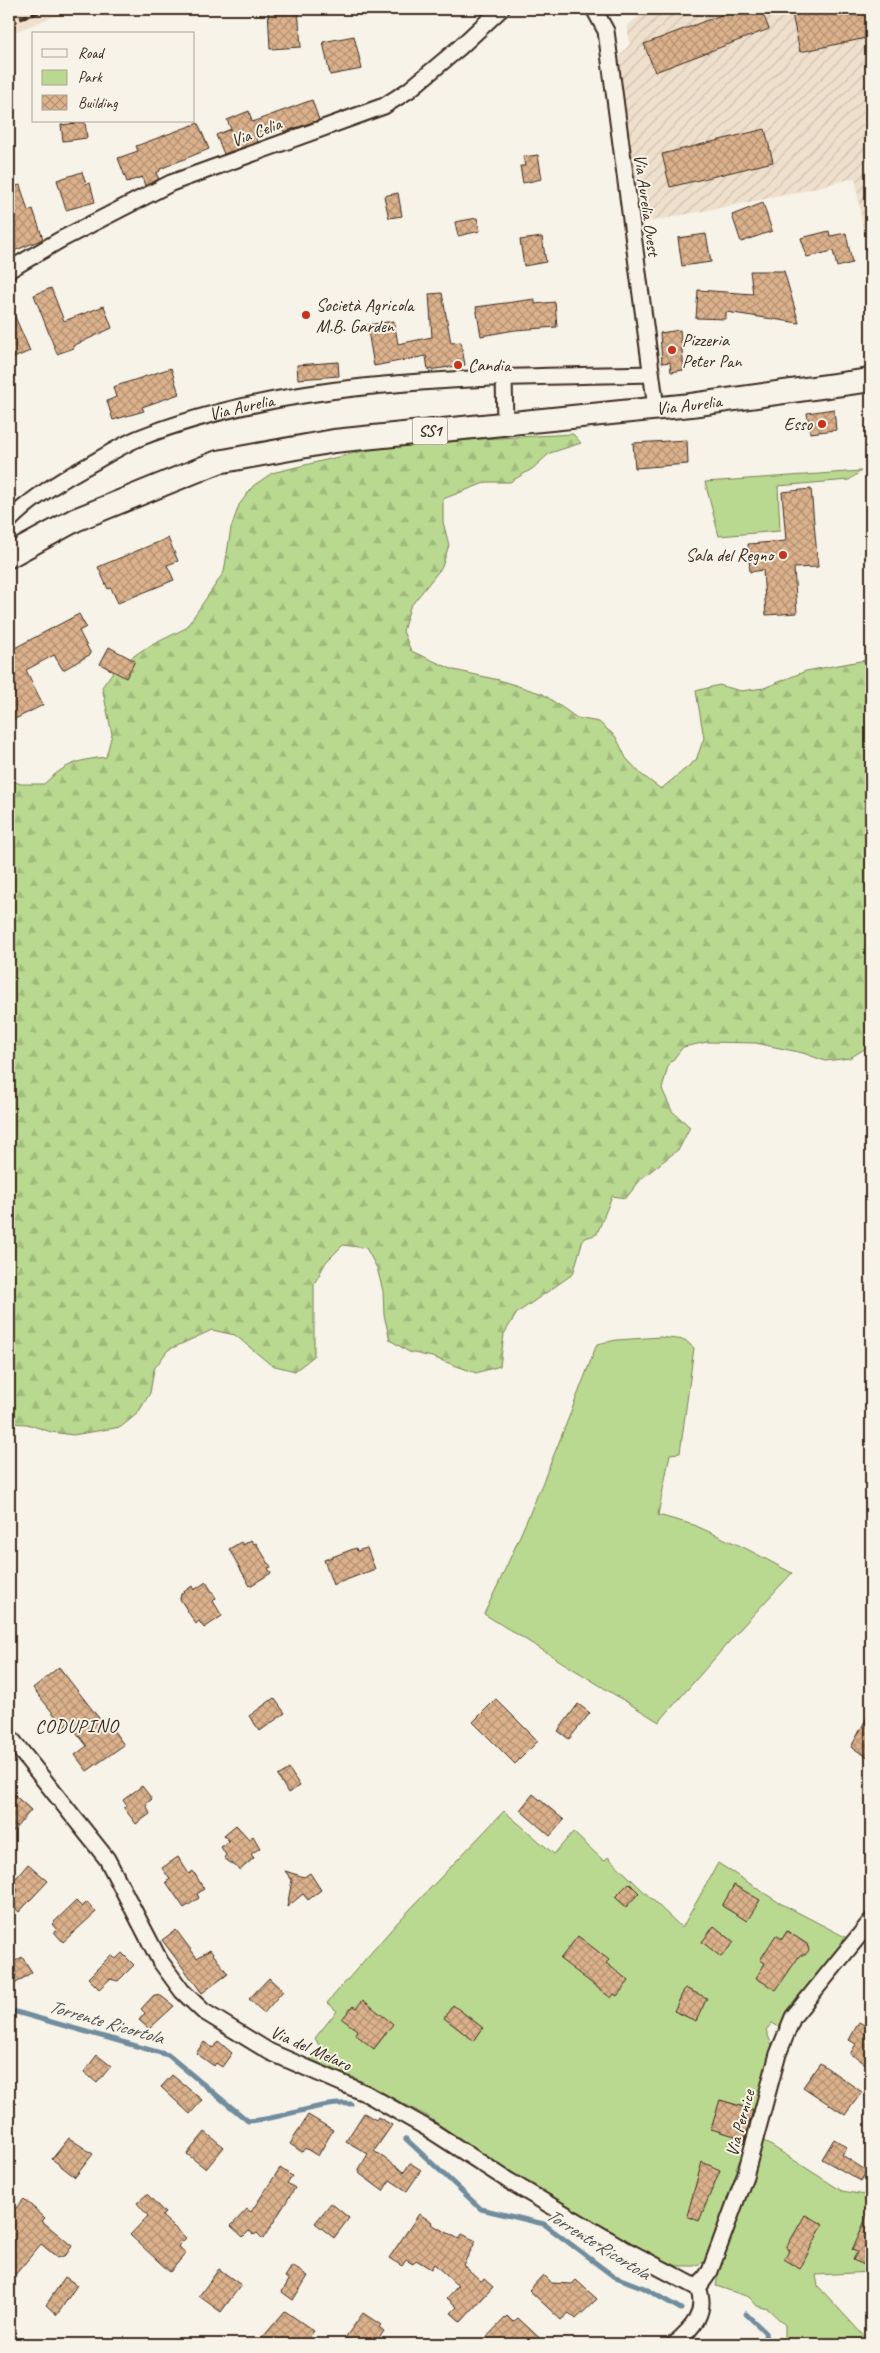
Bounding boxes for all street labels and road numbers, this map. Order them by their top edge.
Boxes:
street label: Via Celia [228,112,286,152]
street label: Via Aurelia Ovest [629,153,665,259]
street label: Via Aurelia [207,389,277,425]
street label: Via Aurelia [655,390,724,419]
road number: SS1 [412,418,448,444]
street label: Via del Melaro [267,2020,356,2076]
street label: Via Pernice [721,2086,760,2159]

